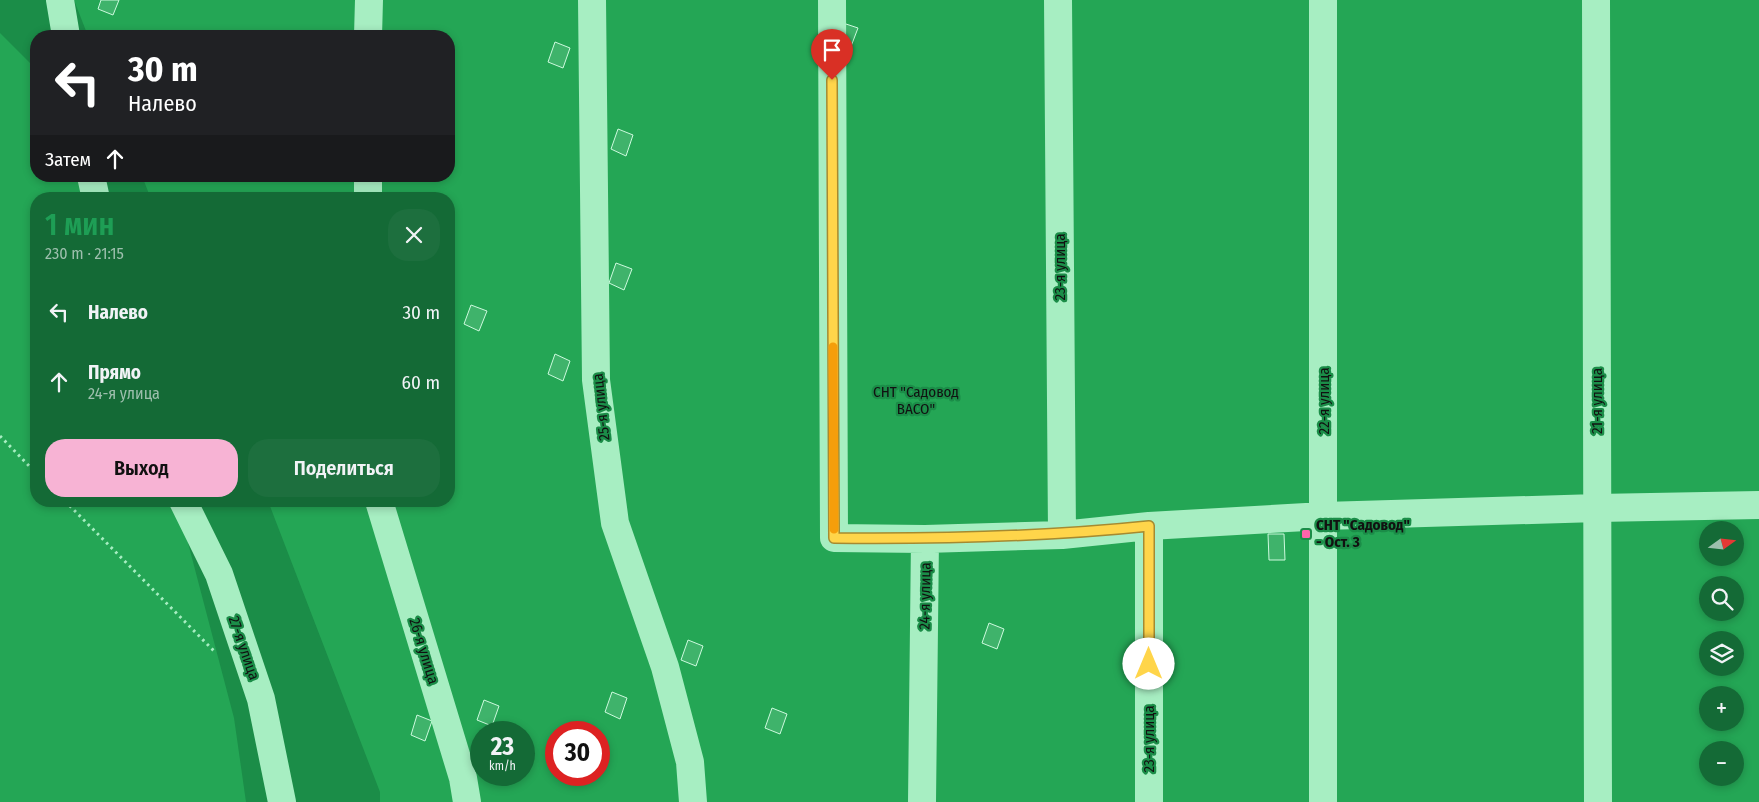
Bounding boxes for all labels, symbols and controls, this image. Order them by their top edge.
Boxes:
pin [811,29,853,80]
icon: arrive [818,36,846,64]
text: 30 m [128,48,198,90]
icon: left [45,50,110,115]
text: Налево [128,90,197,117]
icon: ahead [101,145,129,173]
text: Затем [45,148,91,171]
text: 1 мин [45,207,114,243]
button: close [388,209,440,261]
street label: 23-я улица [1051,233,1069,301]
text: 230 m · 21:15 [45,244,124,263]
icon: left [45,298,73,326]
text: Налево [88,301,148,324]
text: 30 m [402,301,440,324]
text: Прямо [88,361,141,384]
street label: 22-я улица [1315,367,1333,435]
icon: ahead [45,368,73,396]
street label: 21-я улица [1588,368,1606,434]
text: 60 m [402,371,440,394]
street label: 25-я улица [589,373,613,441]
park label: СНТ "Садовод ВАСО" [873,383,959,418]
text: 24-я улица [88,384,160,403]
button: Выход [45,439,238,497]
button: Поделиться [248,439,440,497]
place label: СНТ "Садовод" - Ост. 3 [1316,516,1410,551]
north arrow [1699,521,1744,566]
map controls [1699,521,1744,786]
marker: СНТ "Садовод" - Ост. 3 [1300,528,1312,540]
street label: 24-я улица [915,562,935,630]
button: search [1699,576,1744,621]
street label: 27-я улица [225,614,263,682]
street label: 26-я улица [405,616,443,686]
button: layers [1699,631,1744,676]
position arrow [1122,637,1174,689]
button: + [1699,686,1744,731]
street label: 23-я улица [1140,705,1158,773]
speed limit sign: 30 [545,721,610,786]
text: 23 [491,732,514,762]
button: − [1699,741,1744,786]
text: km/h [489,759,516,773]

